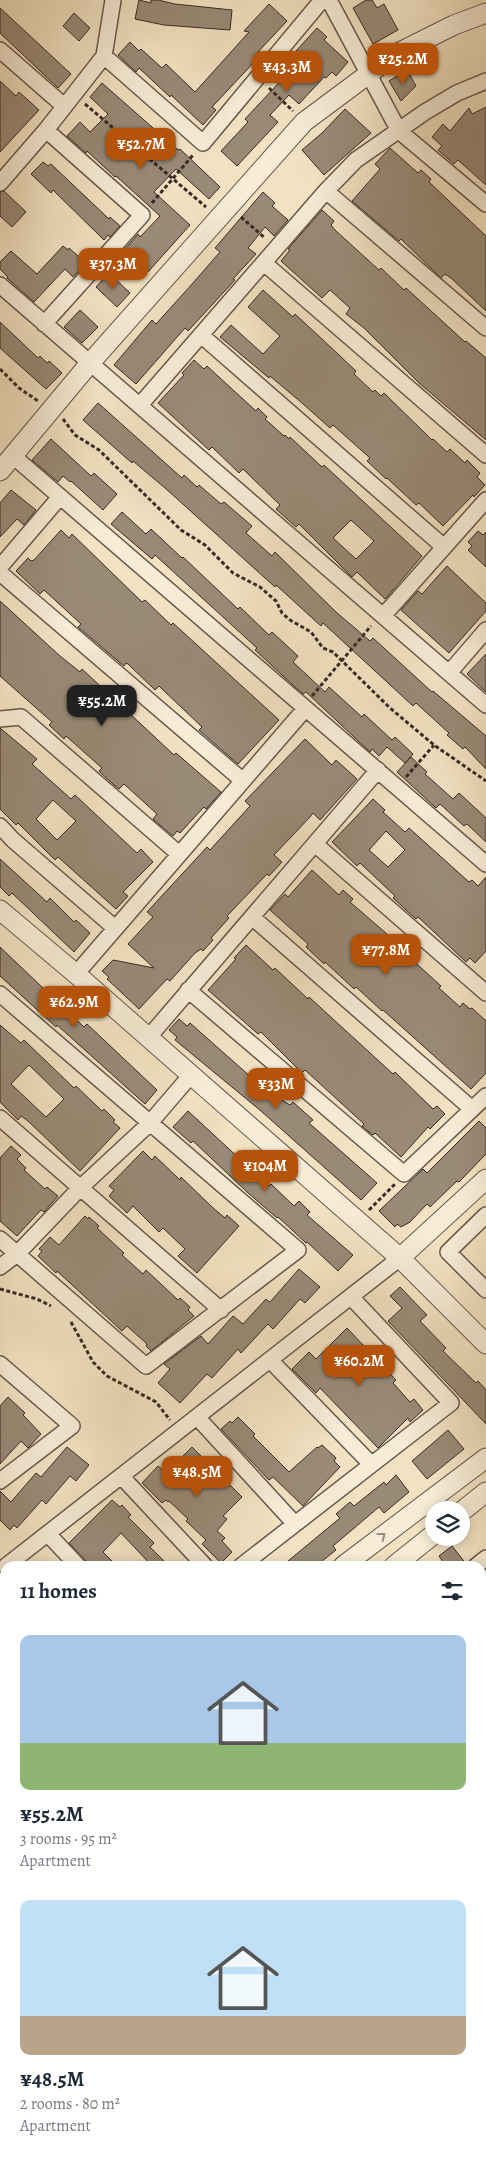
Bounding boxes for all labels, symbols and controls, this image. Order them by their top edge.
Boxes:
pin: ¥25.2M [362,42,444,85]
text: ¥25.2M [378,48,428,70]
pin: ¥43.3M [246,51,328,93]
text: ¥43.3M [263,56,311,78]
pin: ¥52.7M [100,128,182,170]
text: ¥52.7M [117,133,165,155]
pin: ¥37.3M [72,248,154,290]
text: ¥37.3M [89,253,137,275]
pin: ¥55.2M [61,684,143,727]
text: ¥55.2M [78,690,126,712]
pin: ¥77.8M [345,934,427,976]
text: ¥77.8M [362,939,410,961]
pin: ¥62.9M [33,986,115,1028]
text: ¥62.9M [49,991,99,1013]
pin: ¥33M [246,1068,306,1110]
text: ¥33M [258,1073,294,1095]
pin: ¥104M [230,1150,300,1192]
text: ¥104M [243,1155,287,1177]
pin: ¥60.2M [318,1344,400,1387]
text: ¥60.2M [334,1350,384,1372]
pin: ¥48.5M [156,1456,238,1498]
text: ¥48.5M [172,1461,222,1483]
map controls [425,1501,470,1546]
button: layers [425,1501,470,1546]
one-way arrow [376,1534,385,1542]
text: 11 homes [20,1577,97,1605]
icon: filters [438,1577,466,1605]
icon: home [198,1668,288,1758]
text: ¥55.2M [20,1800,84,1828]
text: 3 rooms · 95 m² [20,1828,117,1850]
text: Apartment [20,1850,91,1872]
icon: home [198,1933,288,2023]
text: ¥48.5M [20,2065,84,2093]
text: 2 rooms · 80 m² [20,2093,120,2115]
text: Apartment [20,2115,91,2137]

